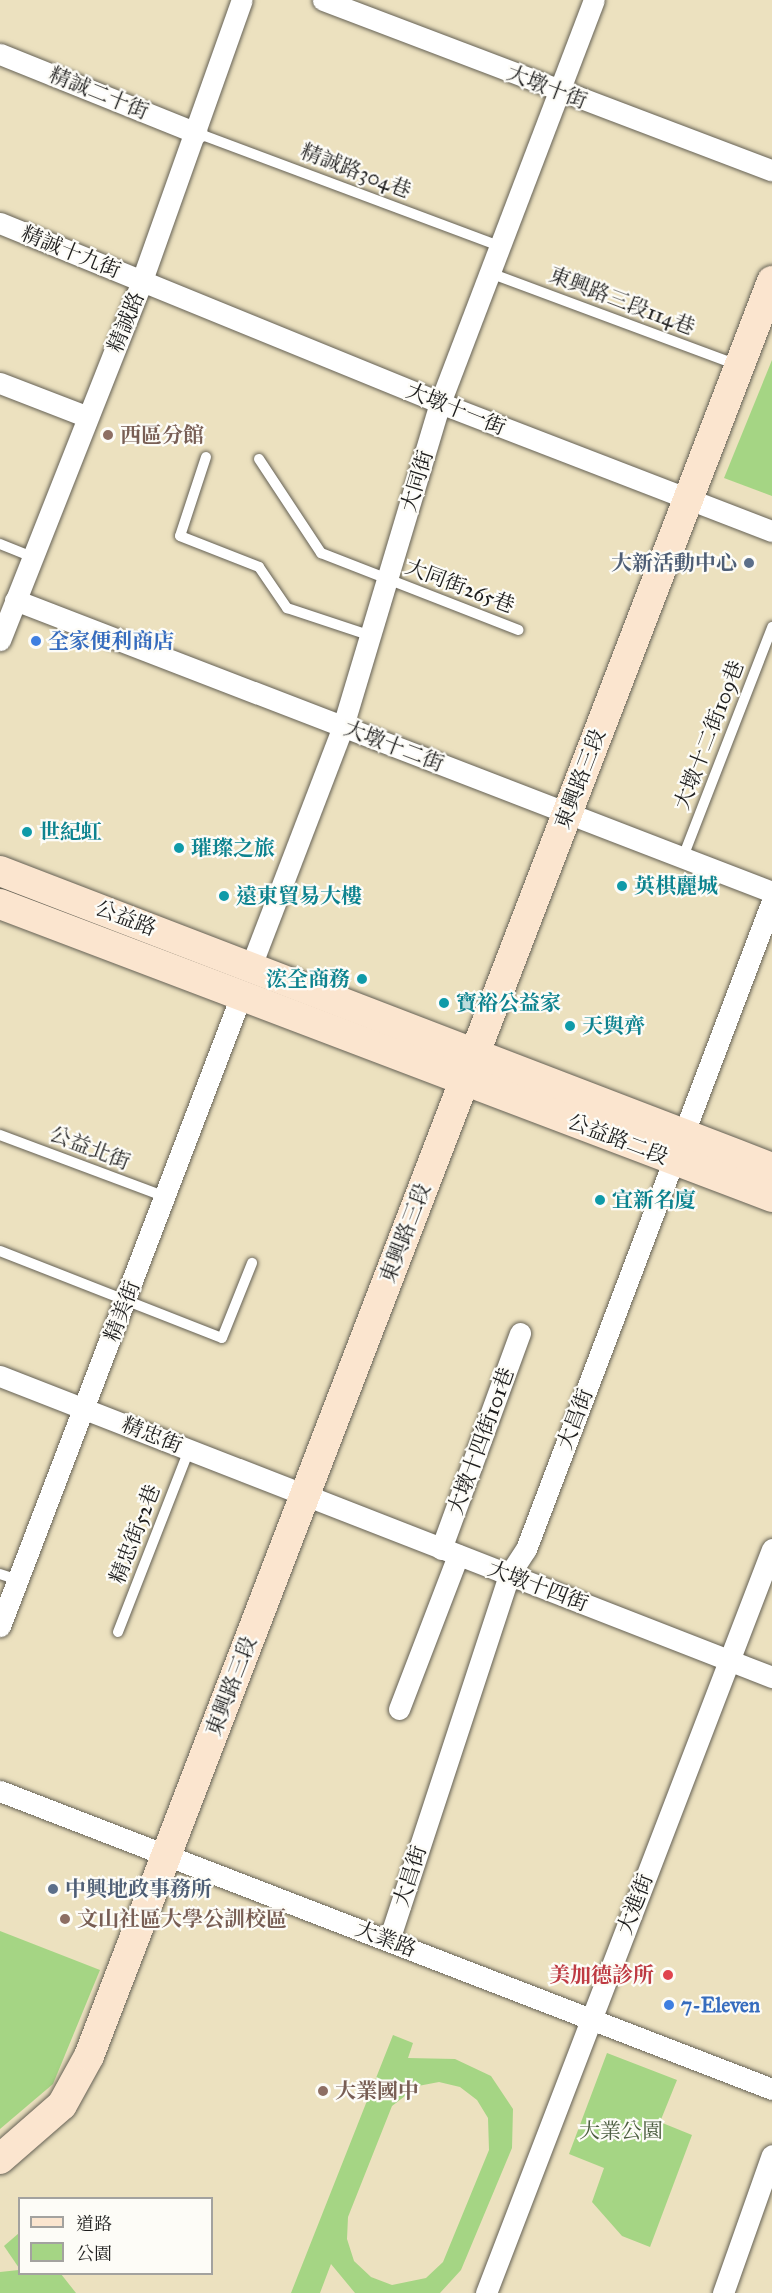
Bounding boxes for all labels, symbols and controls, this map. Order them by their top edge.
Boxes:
street label: 大墩十街 [503,60,591,114]
street label: 精誠二十街 [46,62,152,124]
street label: 精誠路304巷 [297,138,415,204]
street label: 精誠十九街 [18,221,124,283]
street label: 東興路三段114巷 [545,262,699,340]
street label: 精誠路 [103,288,149,356]
street label: 大墩十一街 [403,378,509,440]
place label: 西區分館 [120,422,204,448]
marker: 西區分館 [101,428,115,442]
street label: 大同街 [396,447,438,515]
place label: 大新活動中心 [611,550,737,576]
street label: 大同街265巷 [402,554,518,618]
marker: 大新活動中心 [742,556,756,570]
place label: 全家便利商店 [48,628,174,654]
marker: 全家便利商店 [29,634,43,648]
street label: 大墩十二街109巷 [669,657,749,813]
street label: 大墩十二街 [340,715,448,777]
street label: 東興路三段 [549,725,611,833]
place label: 世紀虹 [39,819,102,845]
marker: 世紀虹 [20,825,34,839]
place label: 璀璨之旅 [191,835,275,861]
marker: 璀璨之旅 [172,841,186,855]
place label: 英棋麗城 [634,873,718,899]
marker: 英棋麗城 [615,879,629,893]
place label: 遠東貿易大樓 [236,883,362,909]
marker: 遠東貿易大樓 [217,889,231,903]
street label: 公益路 [92,895,160,941]
place label: 浤全商務 [266,966,350,992]
marker: 浤全商務 [355,972,369,986]
place label: 寶裕公益家 [456,990,561,1016]
marker: 寶裕公益家 [437,996,451,1010]
place label: 天與齊 [582,1013,645,1039]
marker: 天與齊 [563,1019,577,1033]
street label: 公益路二段 [564,1108,672,1170]
street label: 公益北街 [46,1121,134,1175]
street label: 東興路三段 [374,1179,436,1287]
place label: 宜新名廈 [612,1187,696,1213]
marker: 宜新名廈 [593,1193,607,1207]
street label: 精美街 [99,1277,145,1345]
street label: 大墩十四街101巷 [443,1364,519,1518]
street label: 大昌街 [552,1385,598,1453]
street label: 精忠街 [118,1412,186,1458]
street label: 精忠街52巷 [105,1481,165,1587]
street label: 大墩十四街 [484,1555,592,1617]
street label: 東興路三段 [200,1632,262,1740]
street label: 大昌街 [388,1842,432,1910]
street label: 大進街 [612,1870,658,1938]
place label: 中興地政事務所 [65,1876,212,1902]
marker: 中興地政事務所 [46,1882,60,1896]
place label: 文山社區大學公訓校區 [77,1906,287,1932]
marker: 文山社區大學公訓校區 [58,1912,72,1926]
street label: 大業路 [352,1916,420,1962]
place label: 美加德診所 [549,1962,654,1988]
marker: 美加德診所 [659,1966,677,1984]
place label: 7-Eleven [681,1992,760,2018]
marker: 7-Eleven [662,1998,676,2012]
place label: 大業國中 [335,2078,419,2104]
marker: 大業國中 [316,2084,330,2098]
park label: 大業公園 [579,2118,663,2144]
legend [18,2197,213,2275]
text: 道路 [76,2213,112,2235]
text: 公園 [76,2243,112,2265]

